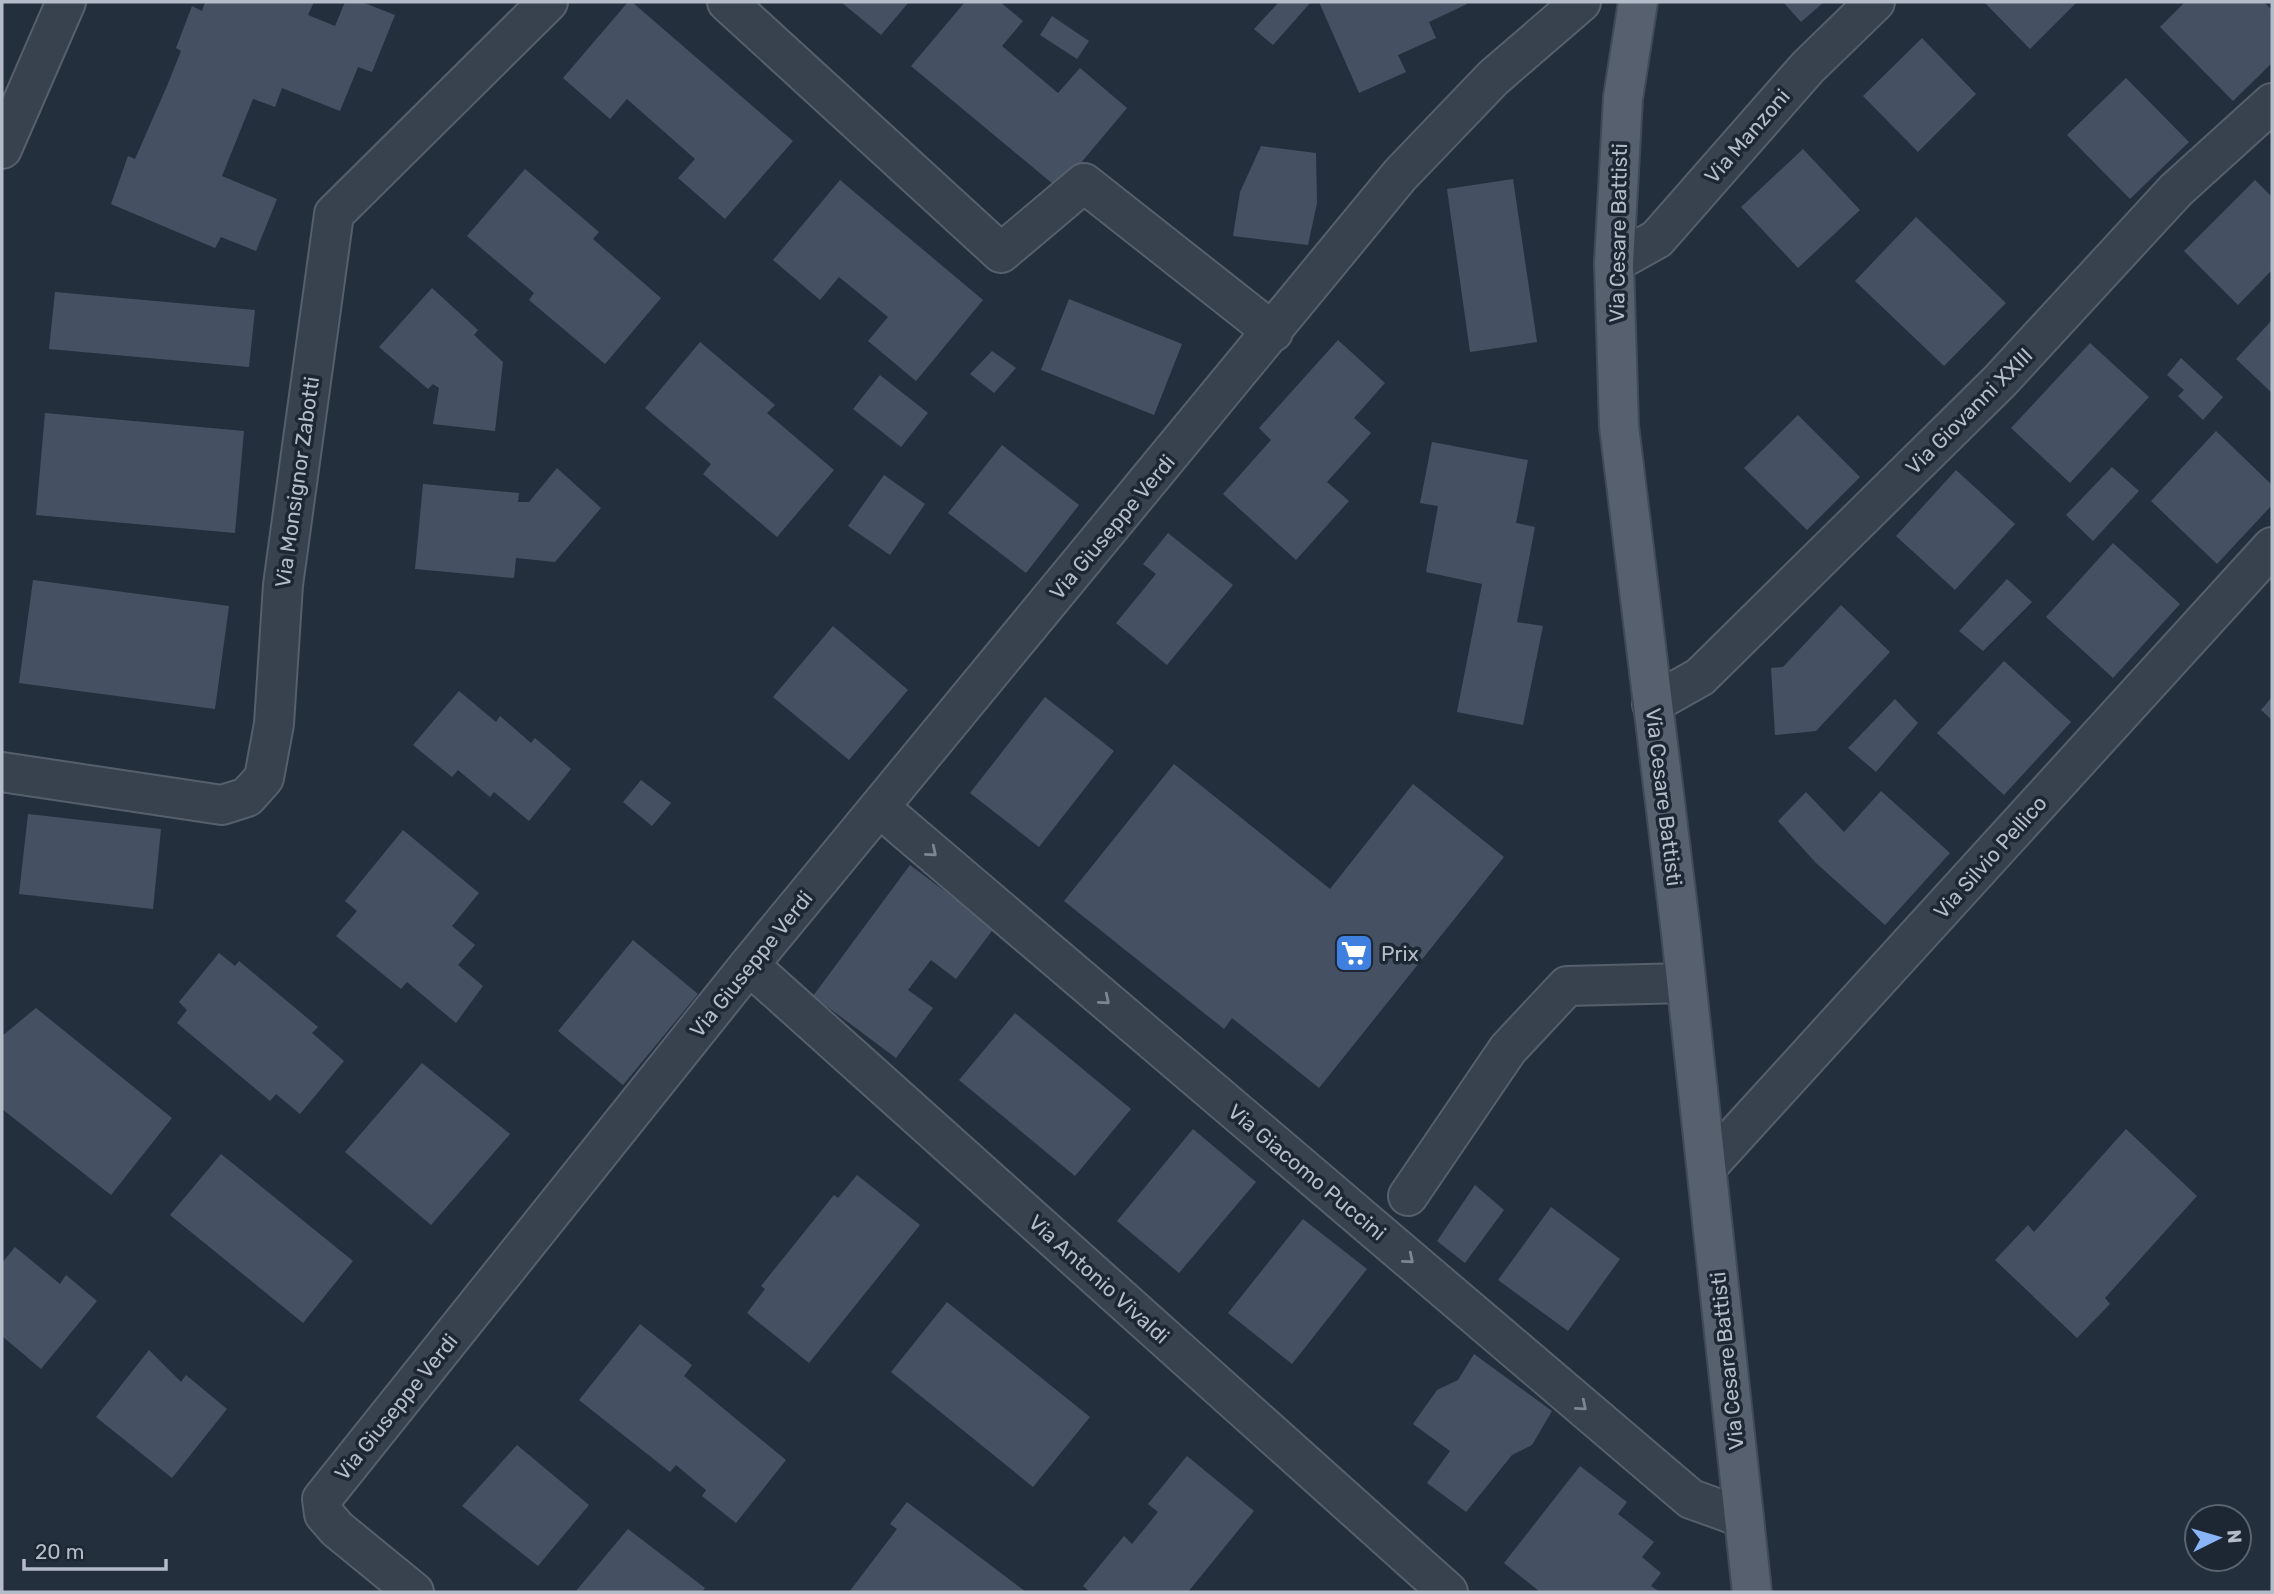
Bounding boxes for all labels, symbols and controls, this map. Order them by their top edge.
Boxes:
street label: Via Manzoni [1699,84,1795,188]
street label: Via Cesare Battisti [1604,143,1632,323]
street label: Via Giovanni XXIII [1900,342,2038,480]
street label: Via Monsignor Zabotti [270,375,324,589]
street label: Via Giuseppe Verdi [1044,450,1180,604]
street label: Via Cesare Battisti [1641,707,1687,887]
street label: Via Silvio Pellico [1928,790,2052,924]
one-way arrow [923,844,936,856]
street label: Via Giuseppe Verdi [684,886,818,1042]
supermarket icon: Prix [1333,932,1375,974]
place label: Prix [1381,941,1419,966]
one-way arrow [1097,992,1110,1004]
street label: Via Giacomo Puccini [1223,1099,1391,1245]
street label: Via Antonio Vivaldi [1024,1209,1174,1349]
one-way arrow [1401,1250,1413,1263]
street label: Via Cesare Battisti [1705,1271,1749,1451]
street label: Via Giuseppe Verdi [329,1329,463,1485]
one-way arrow [1574,1398,1587,1410]
north arrow [2183,1503,2253,1573]
scale bar [24,1528,166,1572]
text: N [2222,1529,2246,1544]
text: 20 m [35,1539,84,1564]

